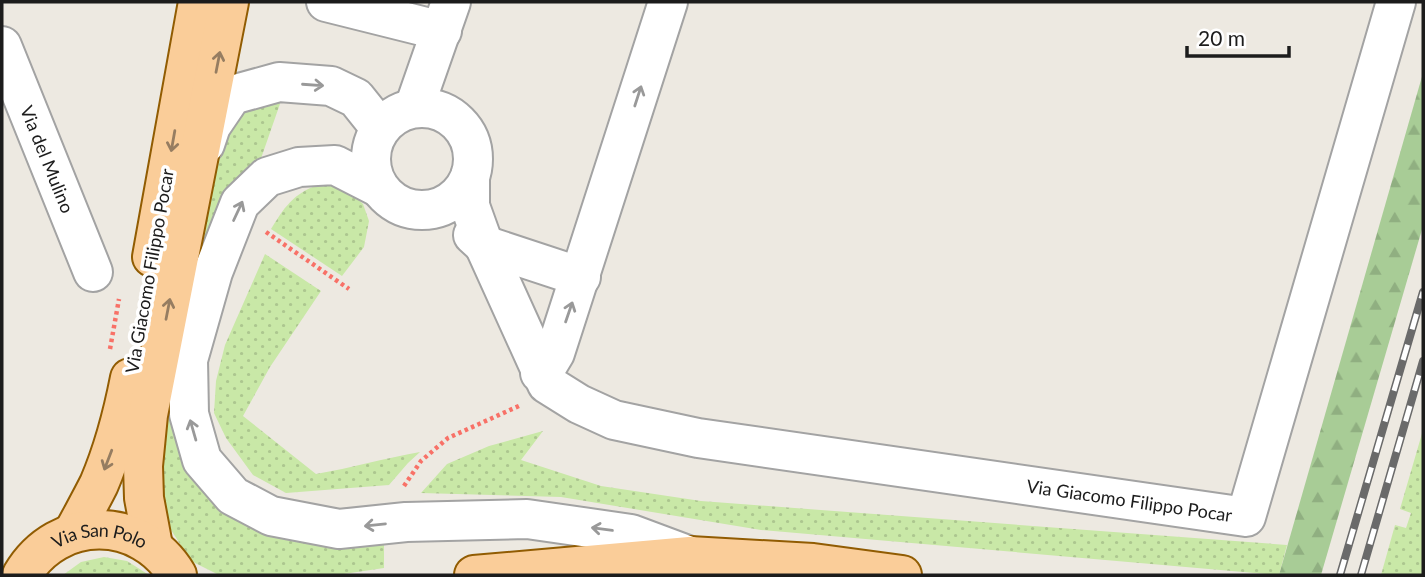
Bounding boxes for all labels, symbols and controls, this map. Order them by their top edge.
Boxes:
scale bar [1187,14,1288,58]
text: 20 m [1198,25,1245,50]
one-way arrow [211,51,225,74]
one-way arrow [302,79,324,92]
one-way arrow [633,85,645,107]
street label: Via del Mulino [16,102,79,216]
one-way arrow [166,129,179,152]
street label: Via Giacomo Filippo Pocar [120,167,178,375]
one-way arrow [232,201,245,222]
one-way arrow [162,298,176,321]
one-way arrow [564,302,576,324]
one-way arrow [186,419,199,441]
one-way arrow [101,448,114,470]
street label: Via Giacomo Filippo Pocar [1025,474,1234,526]
street label: Via San Polo [47,518,151,553]
one-way arrow [364,519,387,532]
one-way arrow [591,523,613,536]

